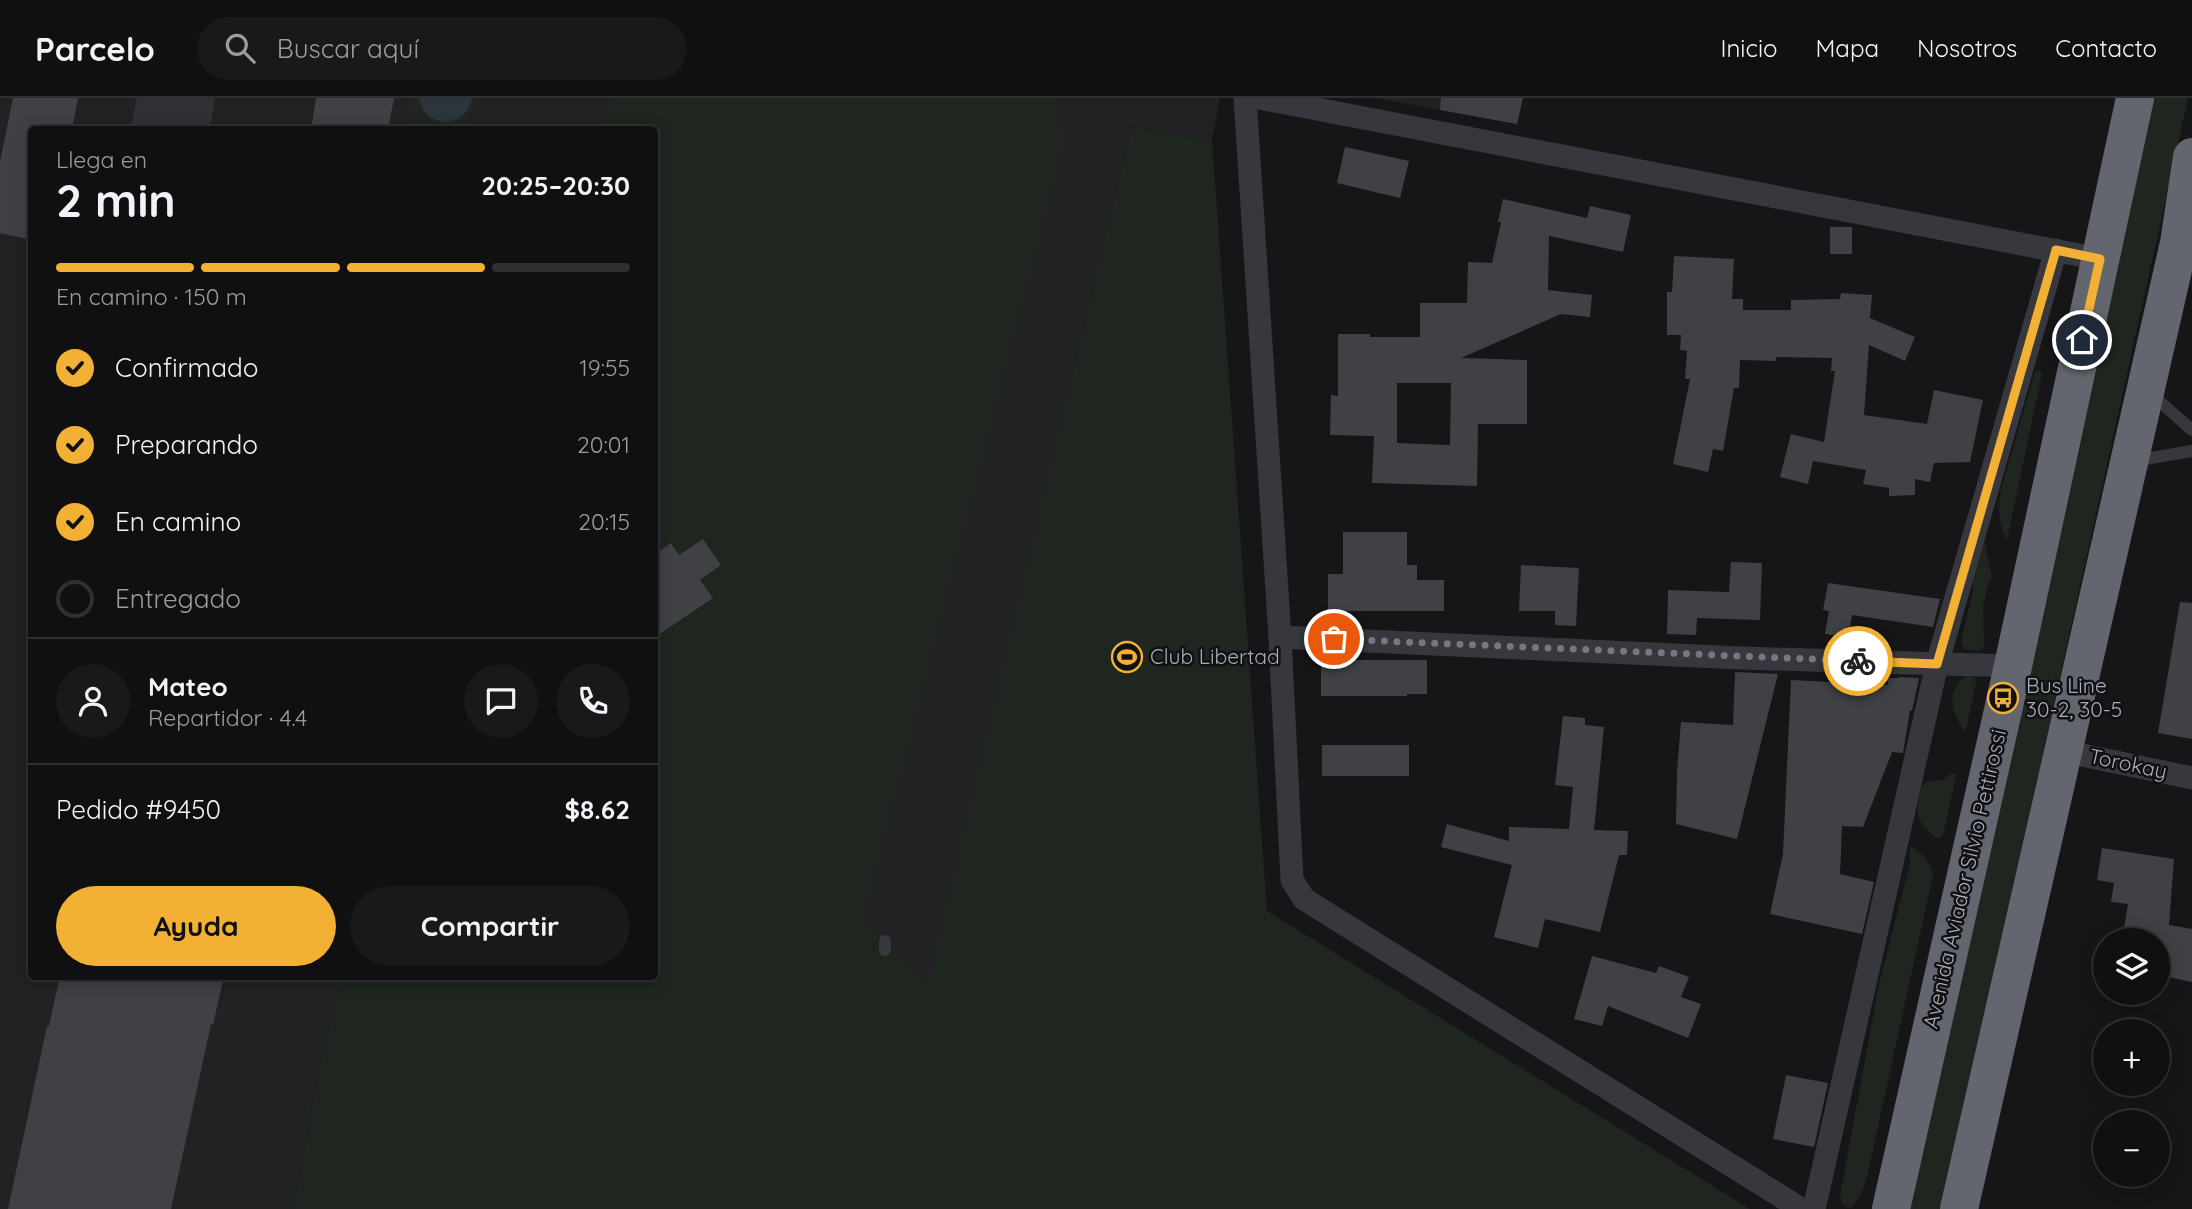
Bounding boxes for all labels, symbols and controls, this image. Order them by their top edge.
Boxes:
search box [197,17,687,80]
text: Parcelo [35,28,155,69]
icon: search [221,29,259,67]
text: Buscar aquí [277,32,419,65]
text: Inicio [1720,33,1778,63]
text: Mapa [1816,33,1879,63]
text: Nosotros [1917,33,2017,63]
text: Contacto [2055,33,2157,63]
text: Llega en [56,145,147,174]
text: 20:25–20:30 [481,169,630,202]
text: 2 min [56,171,176,229]
text: En camino · 150 m [56,282,247,311]
pin [2052,310,2112,370]
icon: home [2063,321,2101,359]
icon: check [56,349,94,387]
text: Confirmado [115,351,259,384]
text: 19:55 [579,353,630,382]
icon: check [56,426,94,464]
text: Preparando [115,428,258,461]
text: 20:01 [577,430,630,459]
icon: check [56,503,94,541]
text: En camino [115,505,241,538]
text: 20:15 [578,507,630,536]
text: Entregado [115,582,241,615]
pin [1304,609,1364,669]
icon: bag [1315,620,1353,658]
courier [1823,626,1893,696]
sports icon: Club Libertad [1110,640,1144,674]
icon: bike [1839,642,1877,680]
place label: Club Libertad [1150,643,1280,669]
button: person [56,664,130,738]
button: chat [464,664,538,738]
button: phone [556,664,630,738]
text: Mateo [148,670,228,703]
place label: Bus Line 30-2, 30-5 [2026,672,2122,722]
bus stop icon: Bus Line 30-2, 30-5 [1986,681,2020,715]
text: Repartidor · 4.4 [148,703,307,732]
street label: Avenida Aviador Silvio Pettirossi [1917,727,2011,1031]
street label: Torokay [2087,742,2170,784]
text: Pedido #9450 [56,793,221,826]
text: $8.62 [565,793,630,826]
button: Ayuda [56,886,336,966]
button: Compartir [350,886,630,966]
map controls [2093,928,2170,1187]
button: layers [2093,928,2170,1005]
button: + [2093,1019,2170,1096]
button: − [2093,1110,2170,1187]

